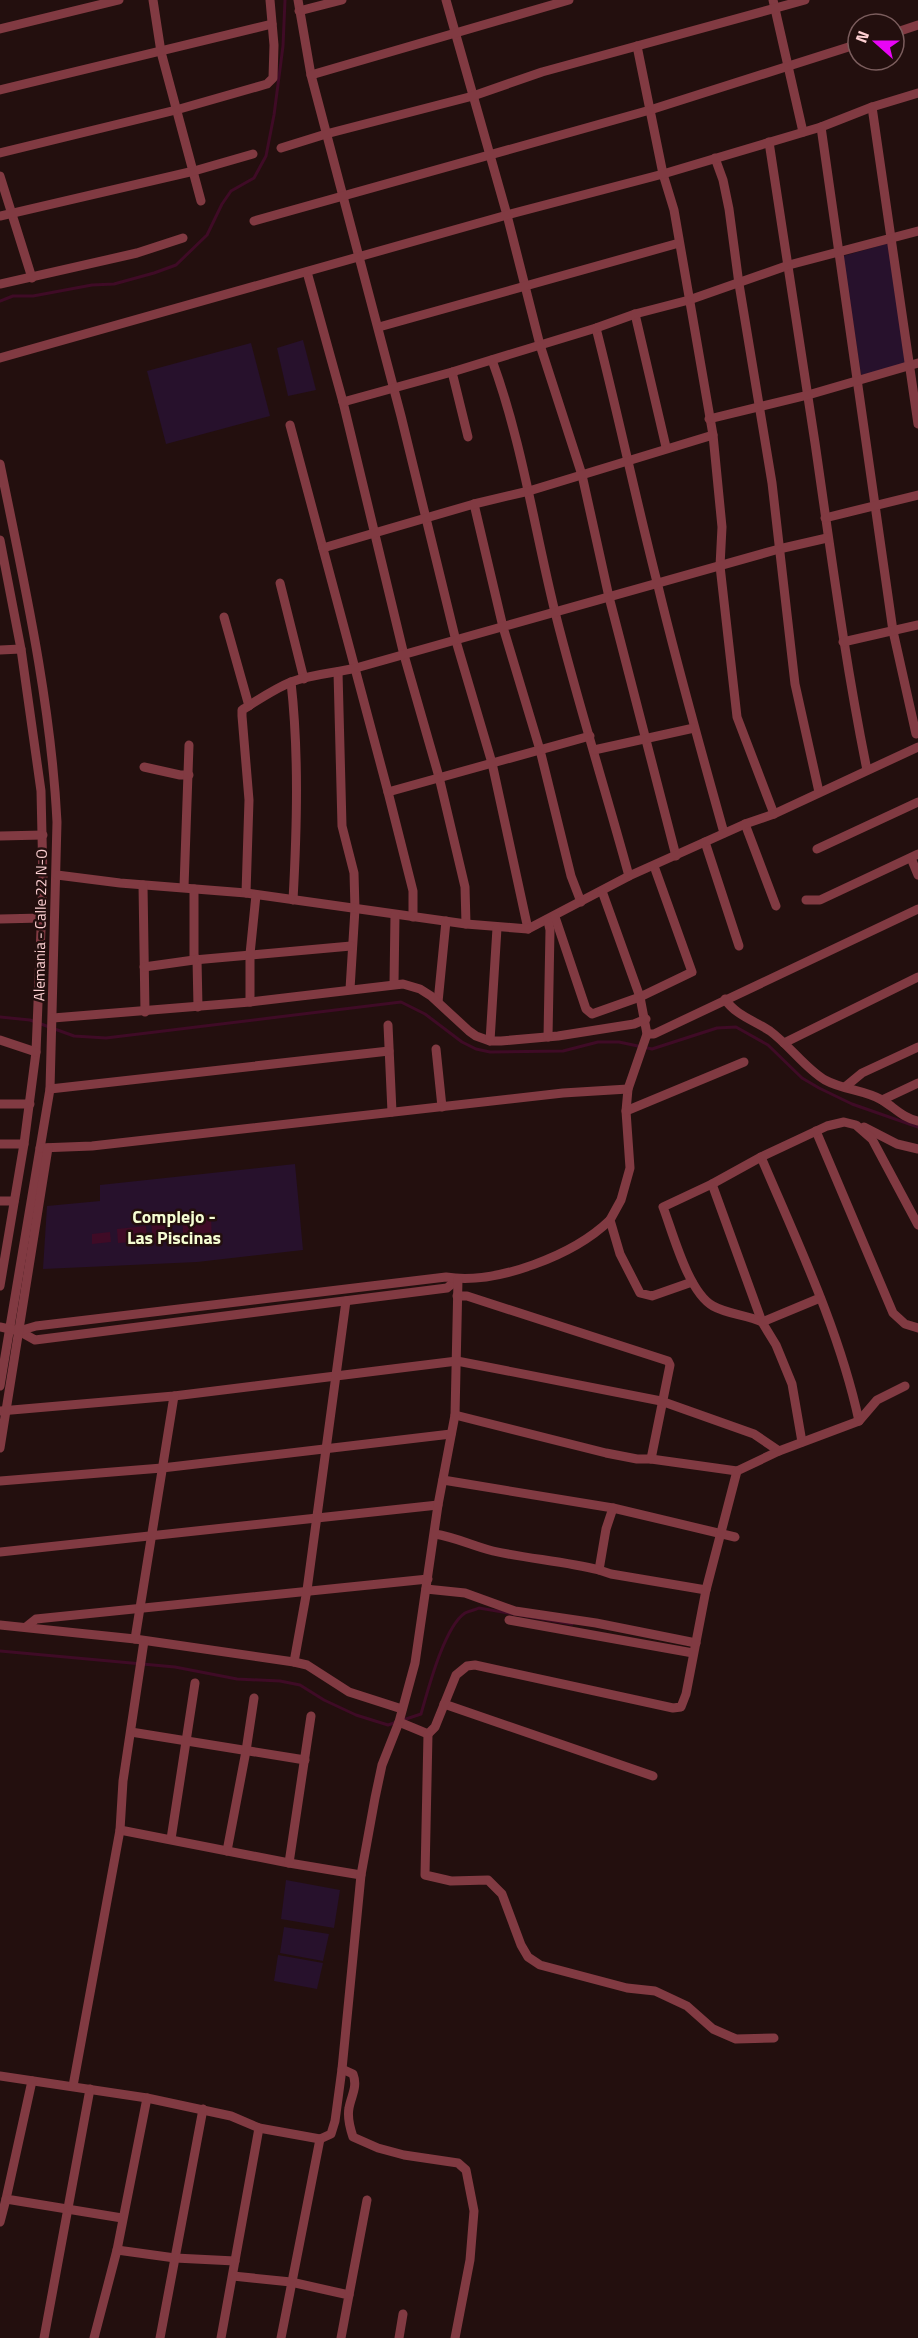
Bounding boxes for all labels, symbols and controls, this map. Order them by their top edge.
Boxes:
north arrow [846,12,906,72]
text: N [849,27,875,46]
street label: Alemania - Calle 22 N-O [27,849,53,1001]
district label: Complejo - Las Piscinas [127,1203,221,1251]

